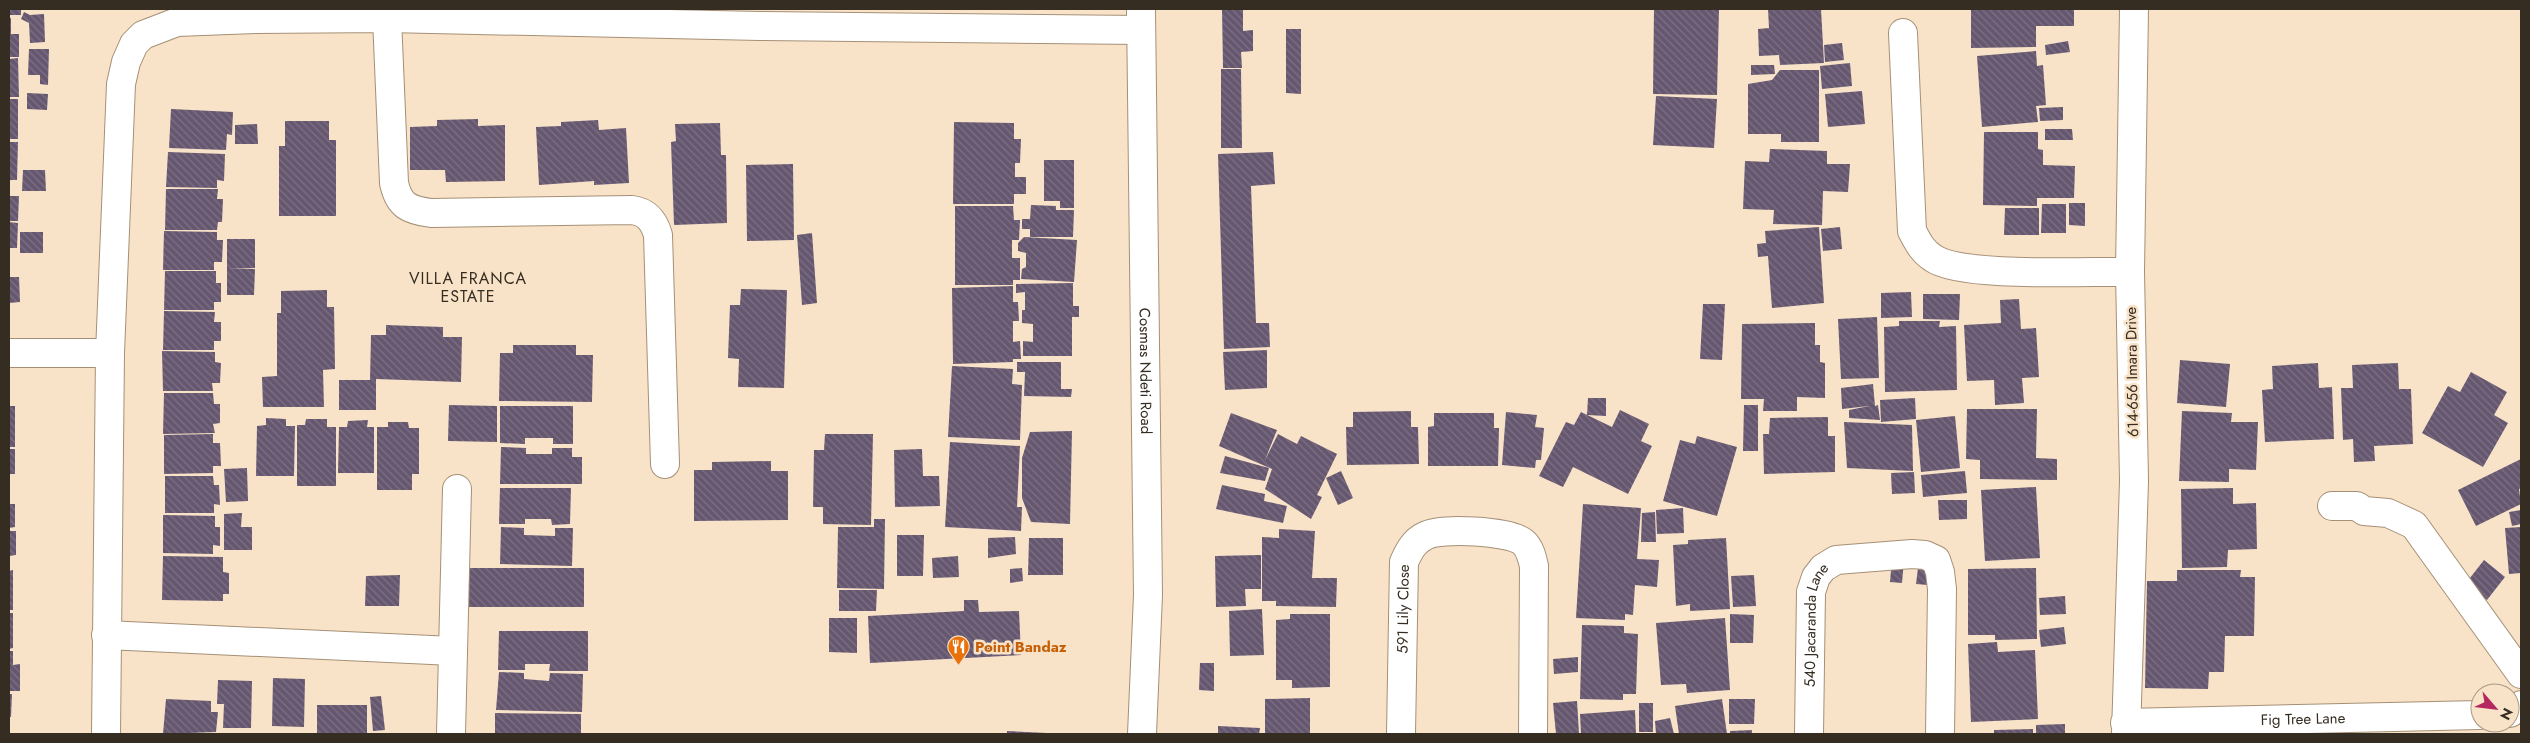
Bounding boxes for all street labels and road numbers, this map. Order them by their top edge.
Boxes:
street label: 614-656 Imara Drive [2120,306,2144,437]
street label: Cosmas Ndeti Road [1134,308,1157,434]
street label: 540 Jacaranda Lane [1799,558,1834,687]
street label: 591 Lily Close [1391,564,1415,654]
street label: Fig Tree Lane [2260,707,2346,731]

